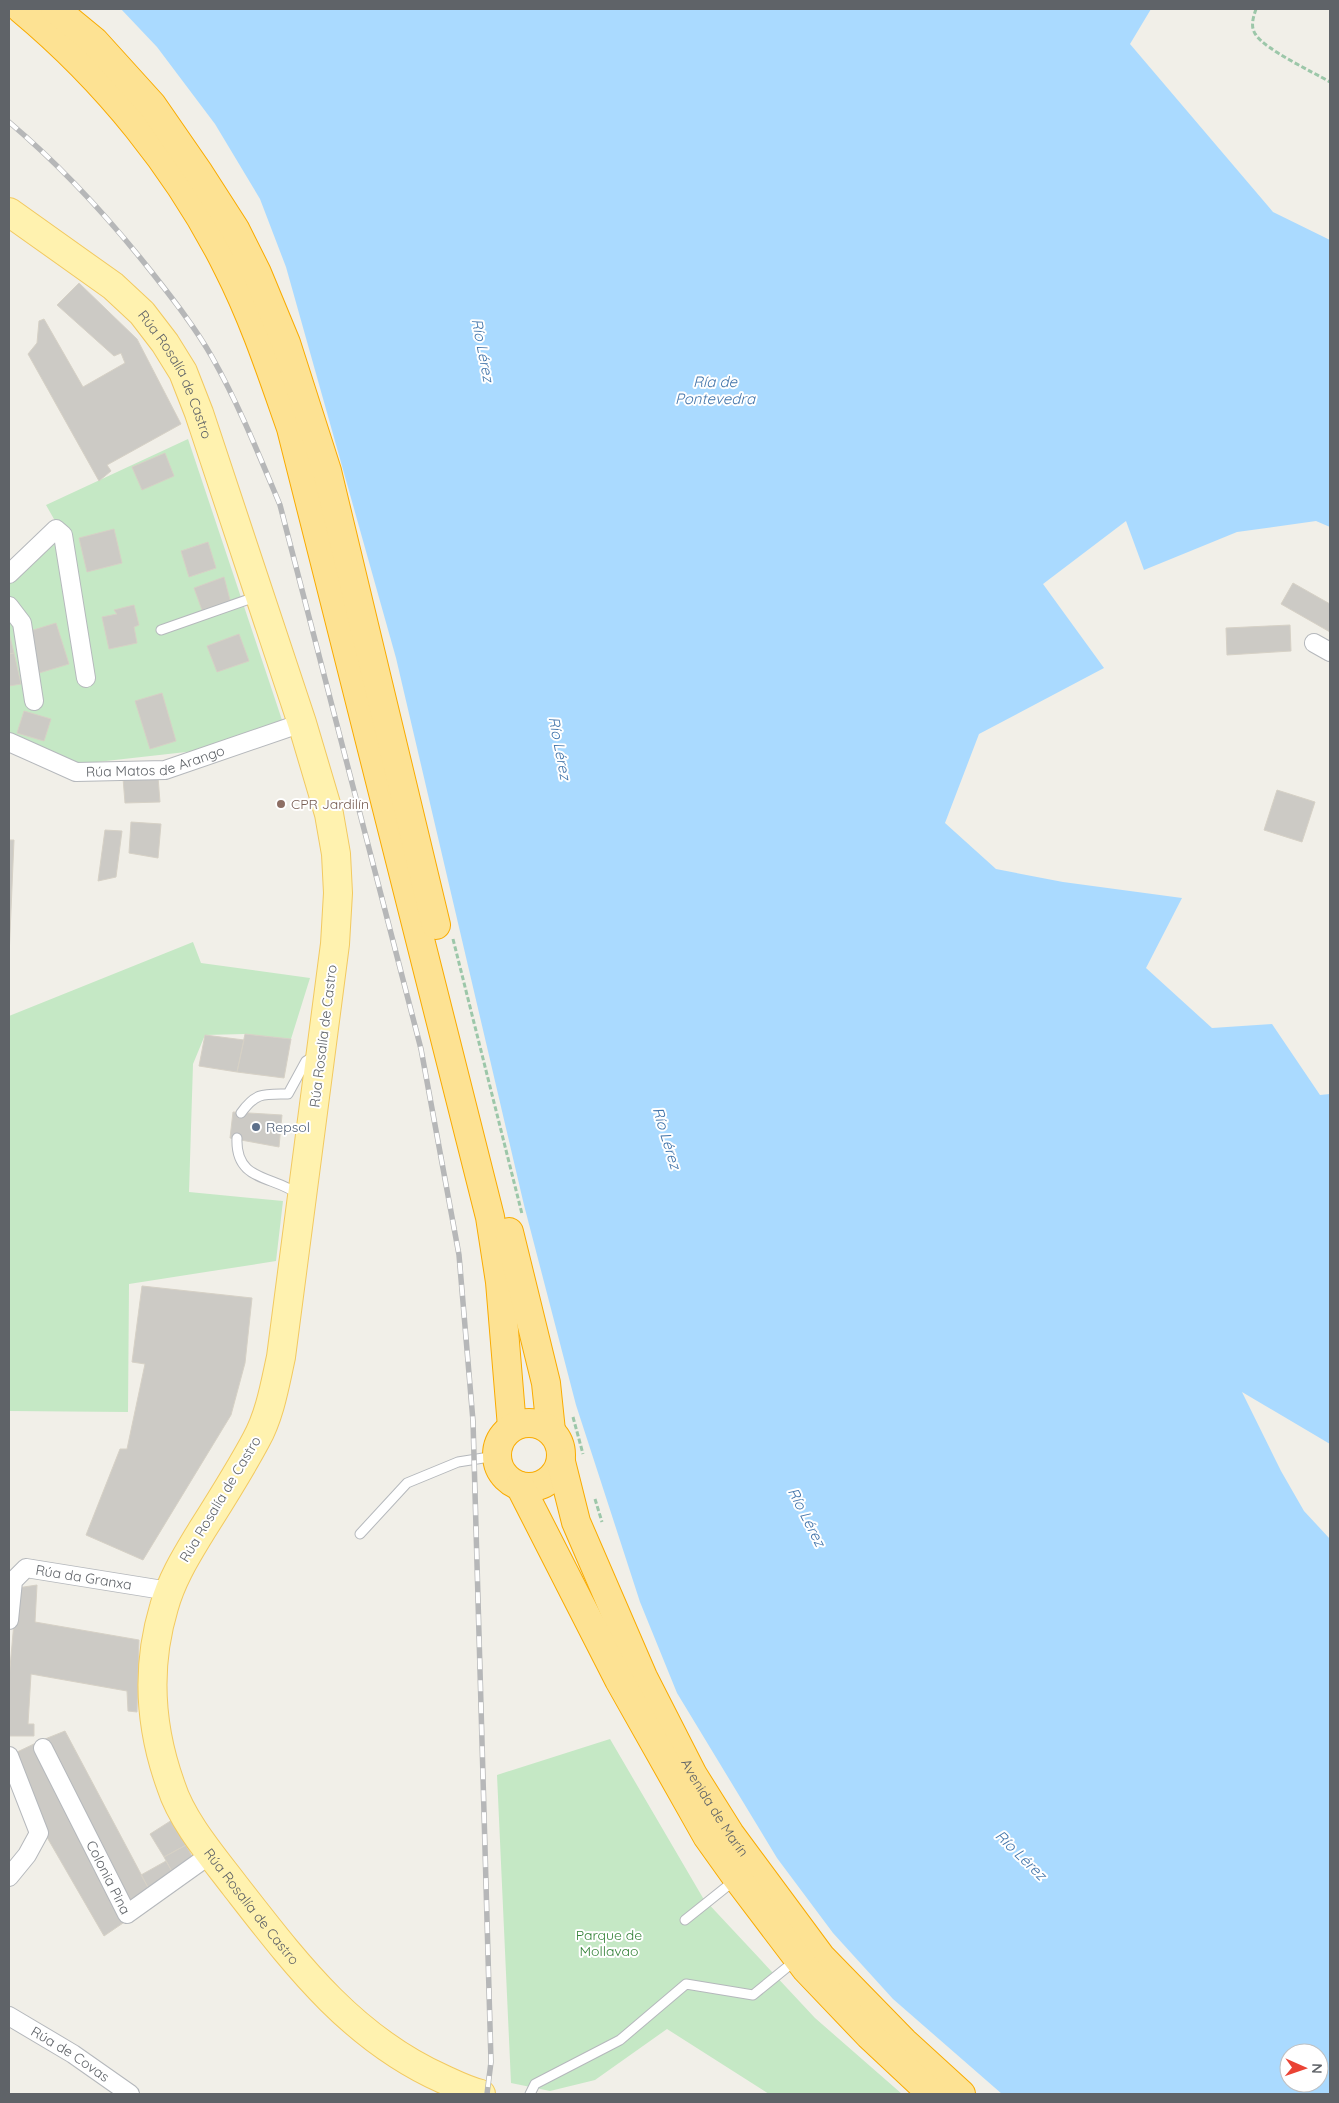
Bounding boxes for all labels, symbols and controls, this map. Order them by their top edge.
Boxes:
street label: Rúa Rosalía de Castro [134,307,216,441]
water label: Río Lérez [468,317,499,385]
water label: Ría de Pontevedra [675,372,756,408]
water label: Río Lérez [545,715,576,783]
street label: Rúa Matos de Arango [86,741,227,781]
place label: CPR Jardilín [291,795,369,813]
marker: CPR Jardilín [275,798,287,810]
street label: Rúa Rosalía de Castro [305,964,341,1108]
water label: Río Lérez [649,1105,686,1173]
place label: Repsol [266,1118,310,1136]
marker: Repsol [250,1121,262,1133]
street label: Rúa Rosalía de Castro [175,1433,265,1565]
water label: Río Lérez [784,1484,831,1551]
street label: Rúa da Granxa [34,1561,133,1594]
street label: Avenida de Marín [677,1756,753,1860]
water label: Río Lérez [991,1826,1052,1885]
street label: Colonia Pina [82,1837,135,1917]
street label: Rúa Rosalía de Castro [200,1844,303,1968]
park label: Parque de Mollavao [576,1926,642,1960]
street label: Rúa de Covas [28,2022,113,2086]
north arrow [1279,2043,1329,2093]
text: N [1308,2063,1326,2074]

